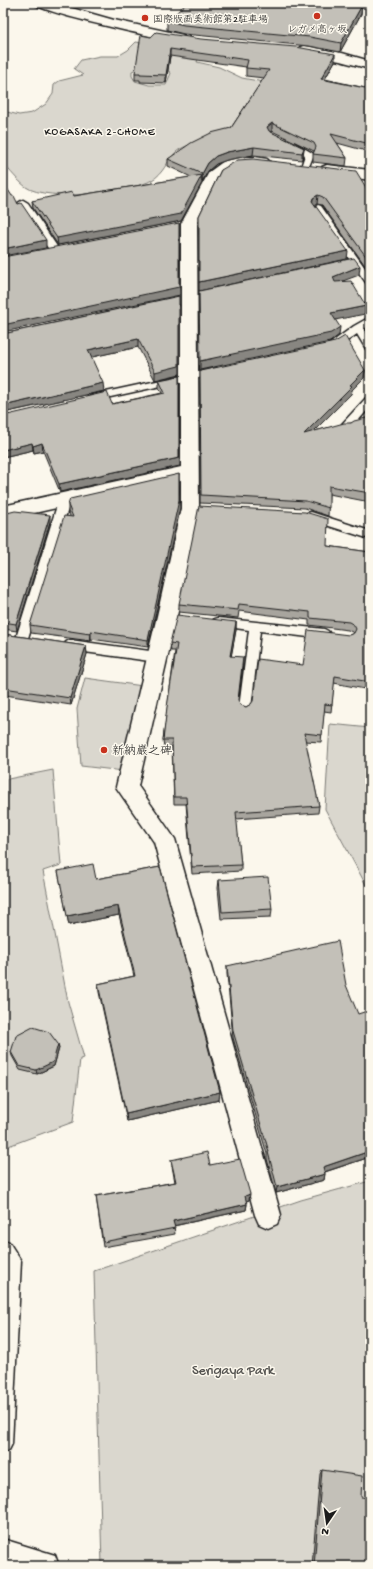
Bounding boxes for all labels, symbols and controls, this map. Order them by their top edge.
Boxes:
marker: レガメ高ヶ坂 [312,11,322,21]
marker: 国際版画美術館第2駐車場 [140,13,150,23]
place label: 国際版画美術館第2駐車場 [153,14,268,26]
place label: レガメ高ヶ坂 [287,24,347,36]
district label: KOGASAKA 2-CHOME [44,127,156,139]
place label: 新納巌之碑 [112,744,172,759]
marker: 新納巌之碑 [99,745,109,755]
park label: Serigaya Park [192,1363,276,1380]
north arrow [307,1503,347,1543]
text: N [320,1524,330,1537]

